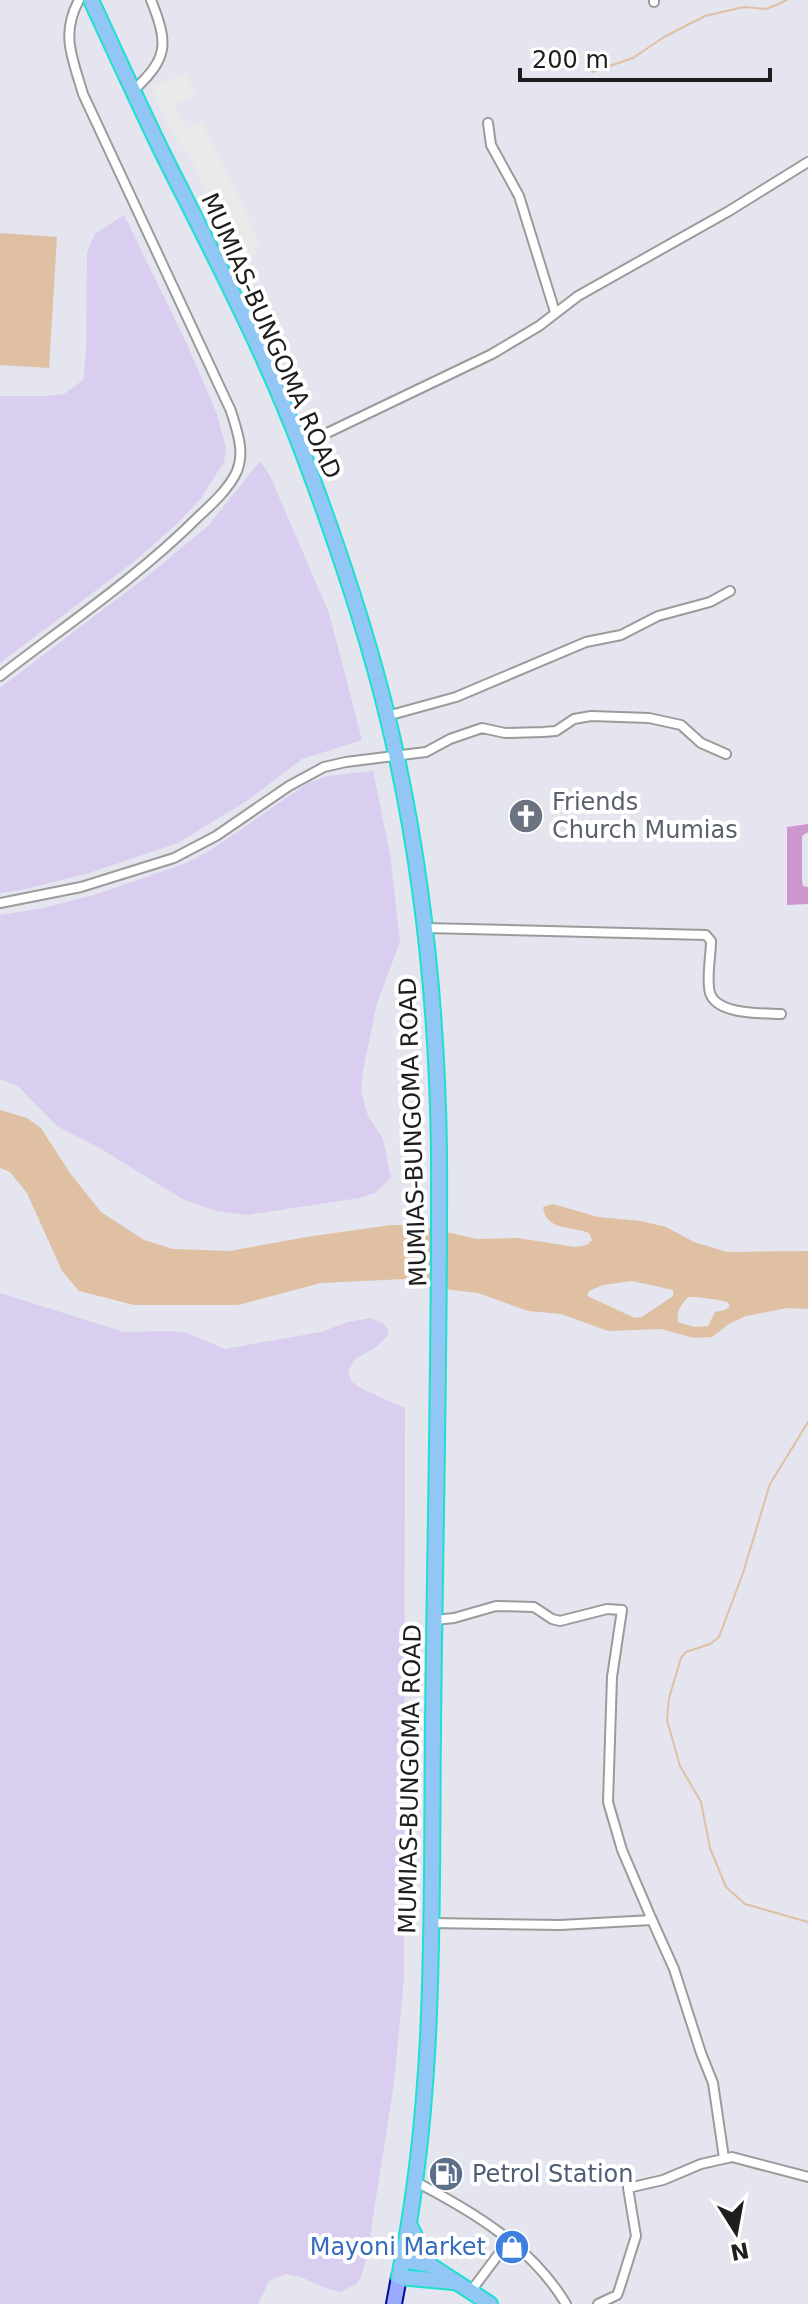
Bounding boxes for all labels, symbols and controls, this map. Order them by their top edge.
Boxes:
scale bar [520,32,770,82]
text: 200 m [532,46,609,74]
street label: MUMIAS-BUNGOMA ROAD [195,189,347,483]
place label: Friends Church Mumias [552,788,738,844]
church icon: Friends Church Mumias [507,797,545,835]
street label: MUMIAS-BUNGOMA ROAD [394,977,432,1287]
street label: MUMIAS-BUNGOMA ROAD [393,1624,427,1934]
fuel station icon: Petrol Station [427,2155,465,2193]
place label: Petrol Station [472,2160,633,2188]
north arrow [696,2192,776,2272]
shop icon: Mayoni Market [493,2228,531,2266]
place label: Mayoni Market [310,2233,486,2261]
text: N [728,2237,751,2265]

